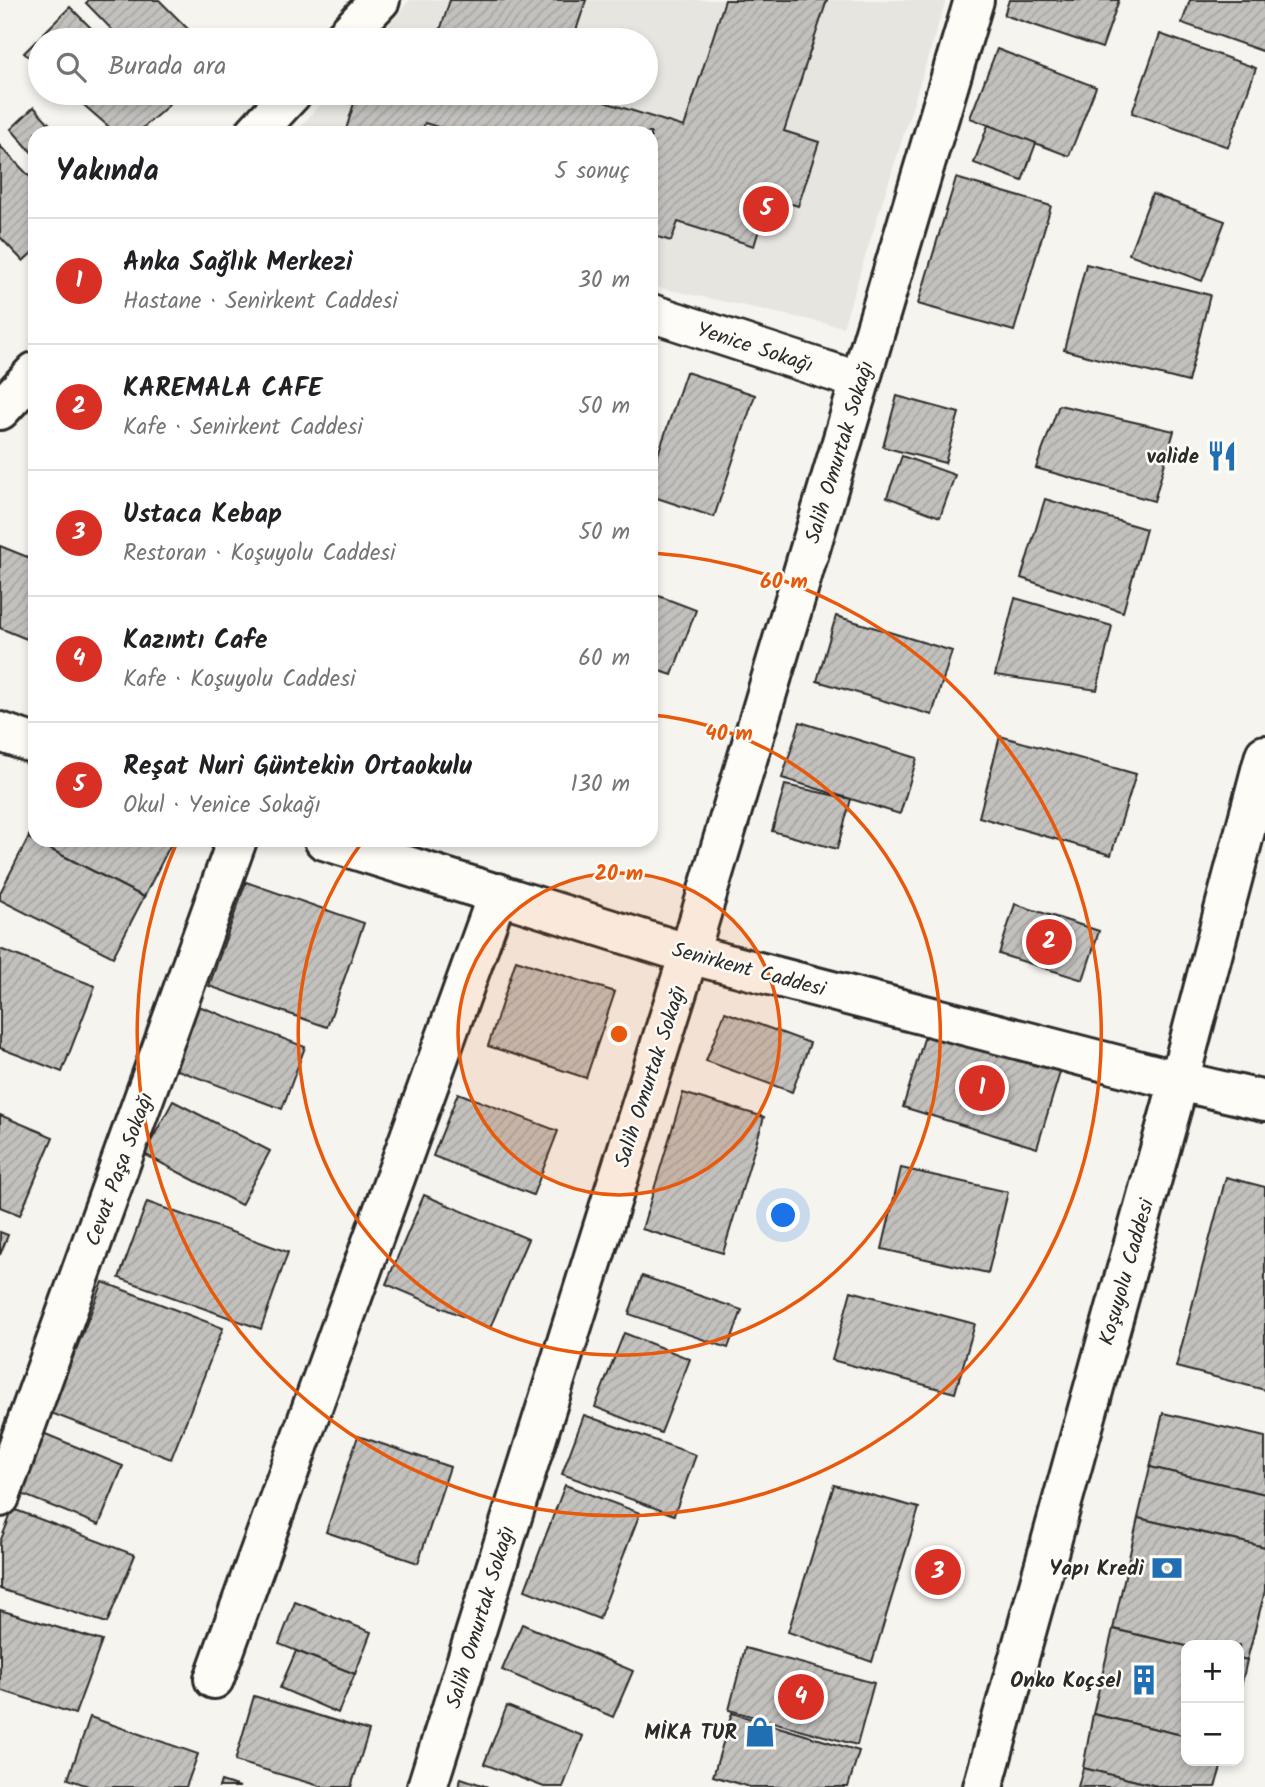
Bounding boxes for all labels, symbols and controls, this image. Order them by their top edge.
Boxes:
search box [28,28,658,105]
text: Burada ara [108,46,226,88]
icon: search [52,48,90,86]
text: Yakında [56,148,159,196]
text: 5 sonuç [555,154,630,190]
pin: 5 [743,183,789,235]
text: Anka Sağlık Merkezi [123,242,353,284]
text: 1 [76,263,82,299]
text: 30 m [578,263,630,299]
text: Hastane · Senirkent Caddesi [123,284,398,320]
street label: Yenice Sokağı [692,314,817,383]
street label: Salih Omurtak Sokağı [797,357,884,548]
text: KAREMALA CAFE [123,368,322,410]
text: 2 [72,389,86,425]
text: 50 m [579,389,630,425]
text: Kafe · Senirkent Caddesi [123,410,363,446]
restaurant icon: valide [1205,439,1239,473]
place label: valide [1147,441,1199,474]
text: Ustaca Kebap [123,494,282,536]
text: 3 [73,515,85,551]
text: 50 m [579,515,630,551]
text: Restoran · Koşuyolu Caddesi [123,536,396,572]
text: 60 m [760,566,808,599]
text: Kazıntı Cafe [123,620,267,662]
text: 4 [73,641,85,677]
text: 60 m [578,641,630,677]
text: Kafe · Koşuyolu Caddesi [123,662,355,698]
text: 40 m [705,718,753,751]
text: Reşat Nuri Güntekin Ortaokulu [123,746,472,788]
text: 5 [73,767,85,803]
text: 130 m [571,767,630,803]
text: Okul · Yenice Sokağı [123,788,321,824]
text: 20 m [595,858,643,891]
pin: 2 [1026,916,1072,968]
street label: Senirkent Caddesi [668,934,830,1007]
street label: Salih Omurtak Sokağı [606,981,696,1172]
centre of rings [607,1022,631,1046]
pin: 1 [959,1062,1005,1114]
street label: Cevat Paşa Sokağı [77,1088,164,1251]
street label: Koşuyolu Caddesi [1091,1194,1164,1349]
your location [766,1198,800,1232]
street label: Salih Omurtak Sokağı [438,1522,525,1713]
pin: 3 [915,1546,961,1598]
bank icon: Yapı Kredi [1150,1551,1184,1585]
place label: Yapı Kredi [1049,1553,1145,1586]
map controls [1181,1640,1244,1766]
button: + [1181,1640,1244,1703]
building icon: Onko Koçsel [1127,1663,1161,1697]
place label: Onko Koçsel [1010,1665,1121,1698]
pin: 4 [778,1671,824,1723]
button: − [1181,1703,1244,1766]
shop icon: MİKA TUR [743,1715,777,1749]
place label: MİKA TUR [644,1717,737,1750]

